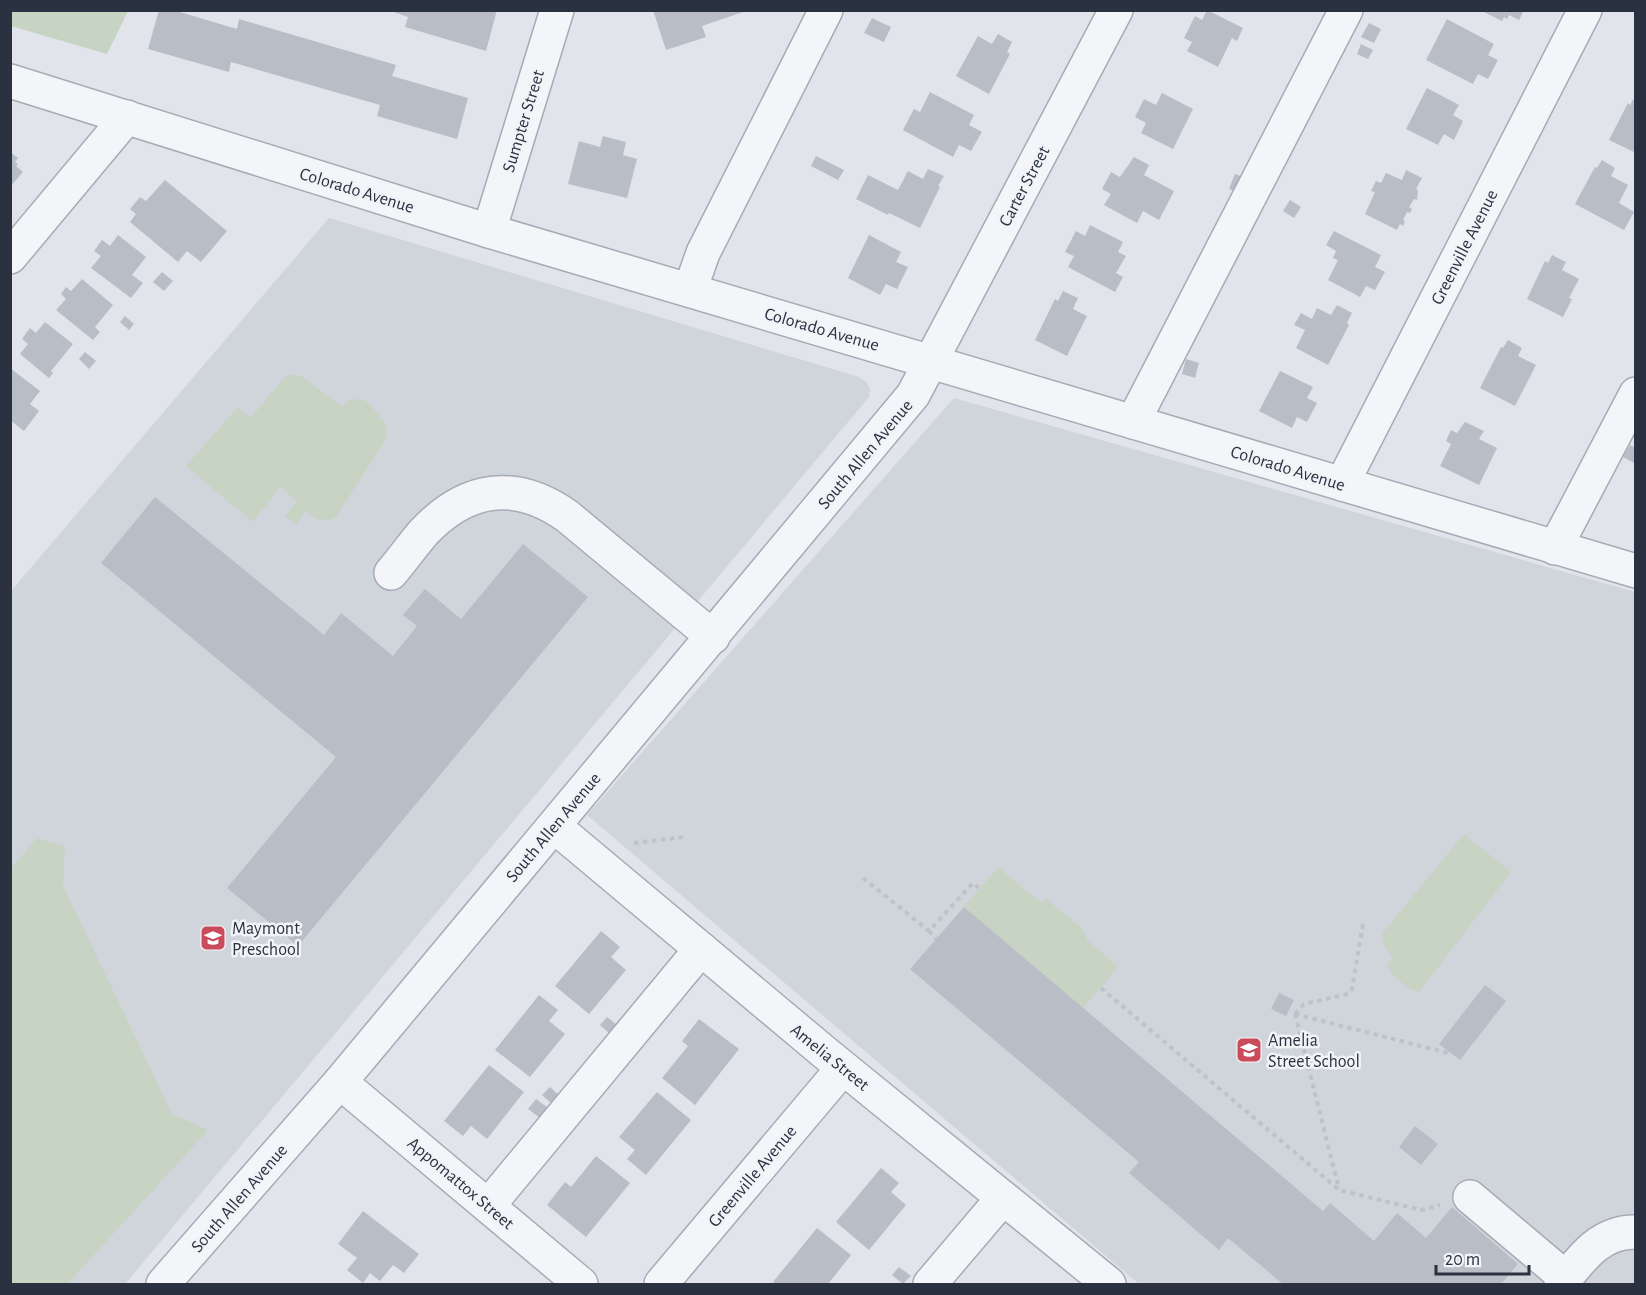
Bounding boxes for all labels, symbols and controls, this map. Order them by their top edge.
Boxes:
street label: Sumpter Street [500,68,548,175]
street label: Carter Street [996,143,1054,230]
street label: Colorado Avenue [297,165,416,217]
street label: Greenville Avenue [1428,187,1502,308]
street label: Colorado Avenue [762,305,881,355]
street label: South Allen Avenue [815,397,917,513]
street label: Colorado Avenue [1228,443,1347,495]
street label: South Allen Avenue [503,770,605,886]
place label: Maymont Preschool [232,920,300,959]
school or university icon: Maymont Preschool [198,923,228,953]
street label: Amelia Street [787,1021,872,1095]
place label: Amelia Street School [1268,1032,1360,1071]
school or university icon: Amelia Street School [1234,1035,1264,1065]
street label: Greenville Avenue [705,1122,800,1231]
street label: Appomattox Street [404,1134,517,1233]
street label: South Allen Avenue [188,1141,291,1256]
scale bar [1436,1238,1529,1276]
text: 20 m [1445,1251,1480,1269]

